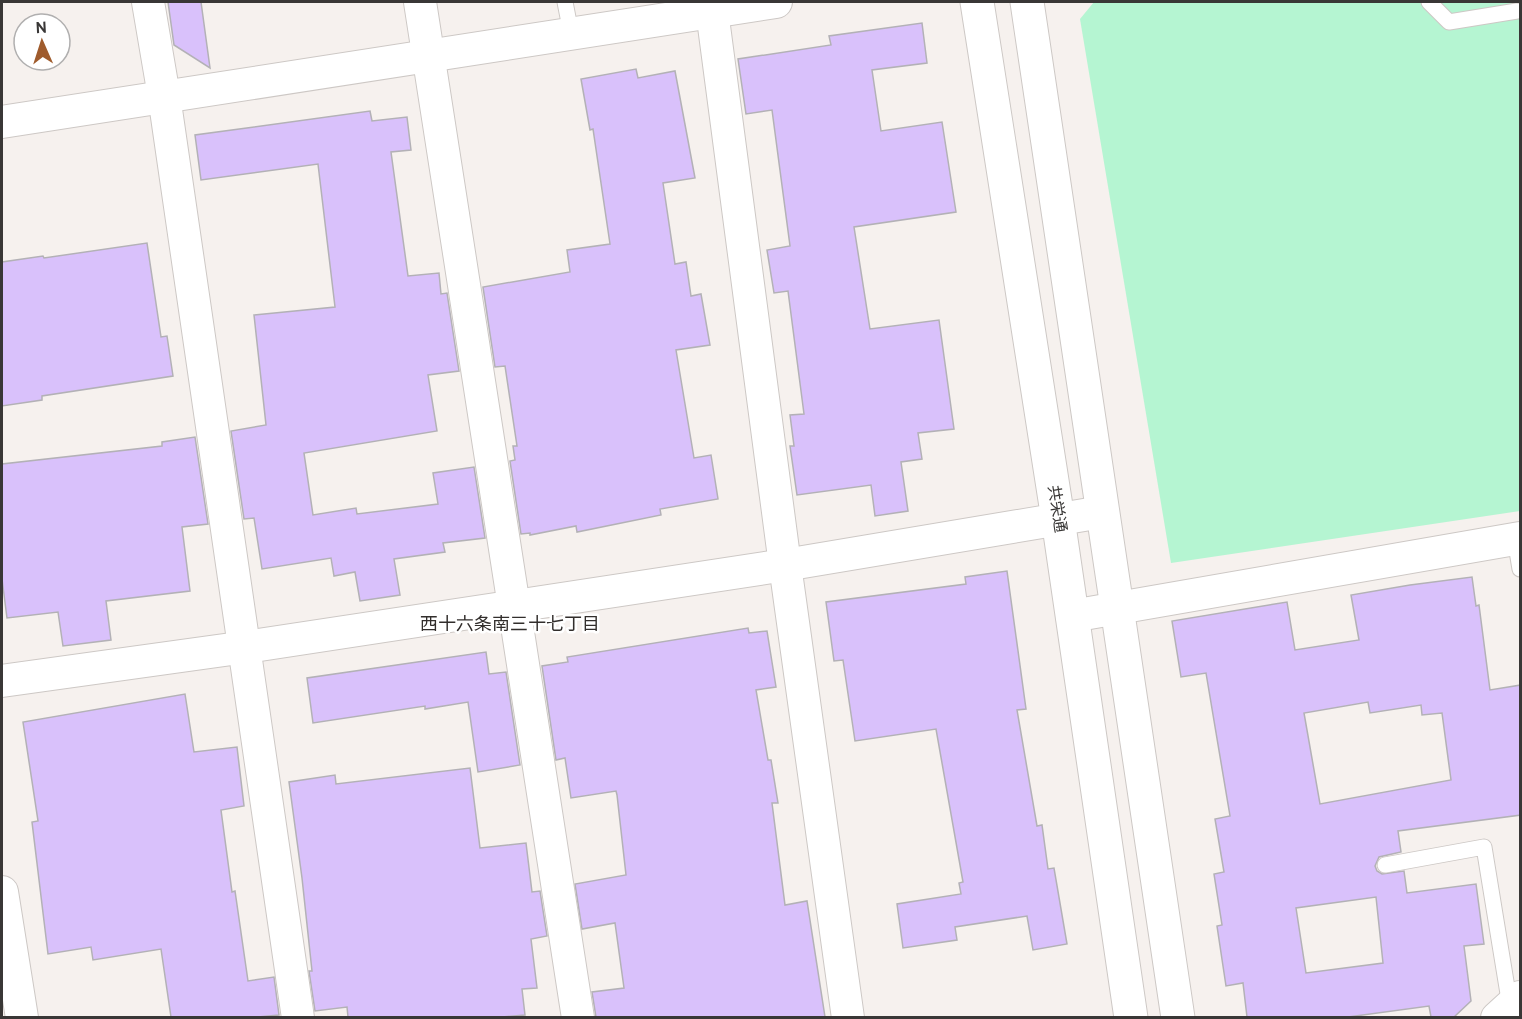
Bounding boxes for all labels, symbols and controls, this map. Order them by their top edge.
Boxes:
north arrow [12,12,72,72]
text: N [35,19,48,39]
street label: 共栄通 [1042,484,1070,534]
district label: 西十六条南三十七丁目 [420,614,600,637]

